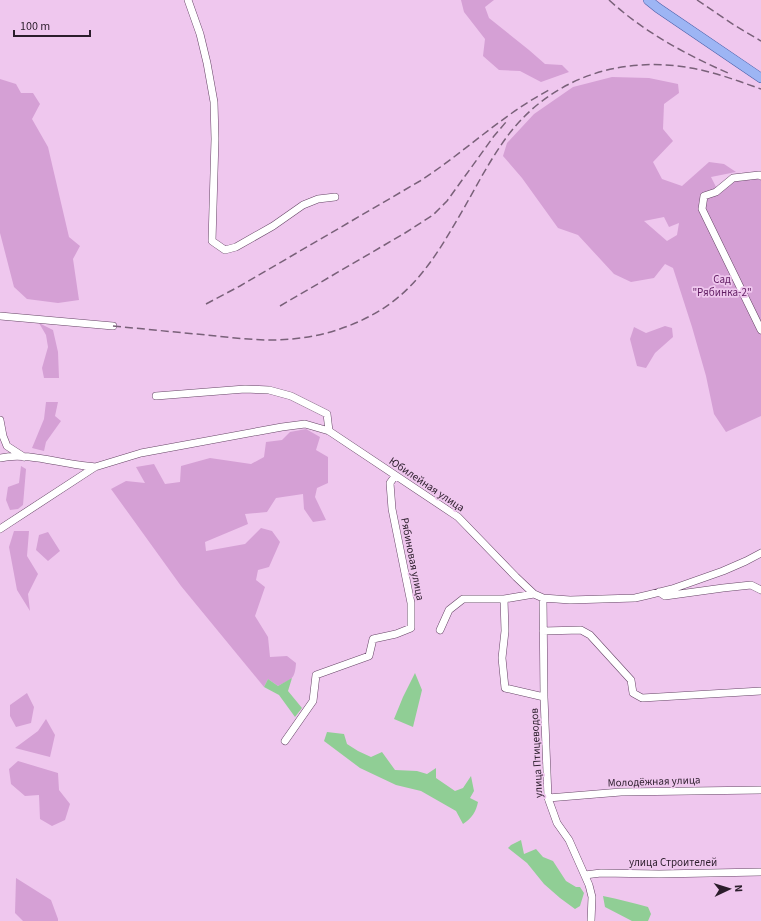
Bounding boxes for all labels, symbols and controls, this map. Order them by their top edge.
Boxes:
scale bar [14,12,90,38]
text: 100 m [20,18,50,35]
park label: Сад "Рябинка-2" [692,272,752,300]
street label: Юбилейная улица [386,454,467,515]
street label: Рябиновая улица [397,517,428,602]
street label: улица Птицеводов [527,707,546,798]
street label: Молодёжная улица [607,772,701,791]
street label: улица Строителей [629,855,717,870]
north arrow [709,869,749,909]
text: N [731,884,746,893]

